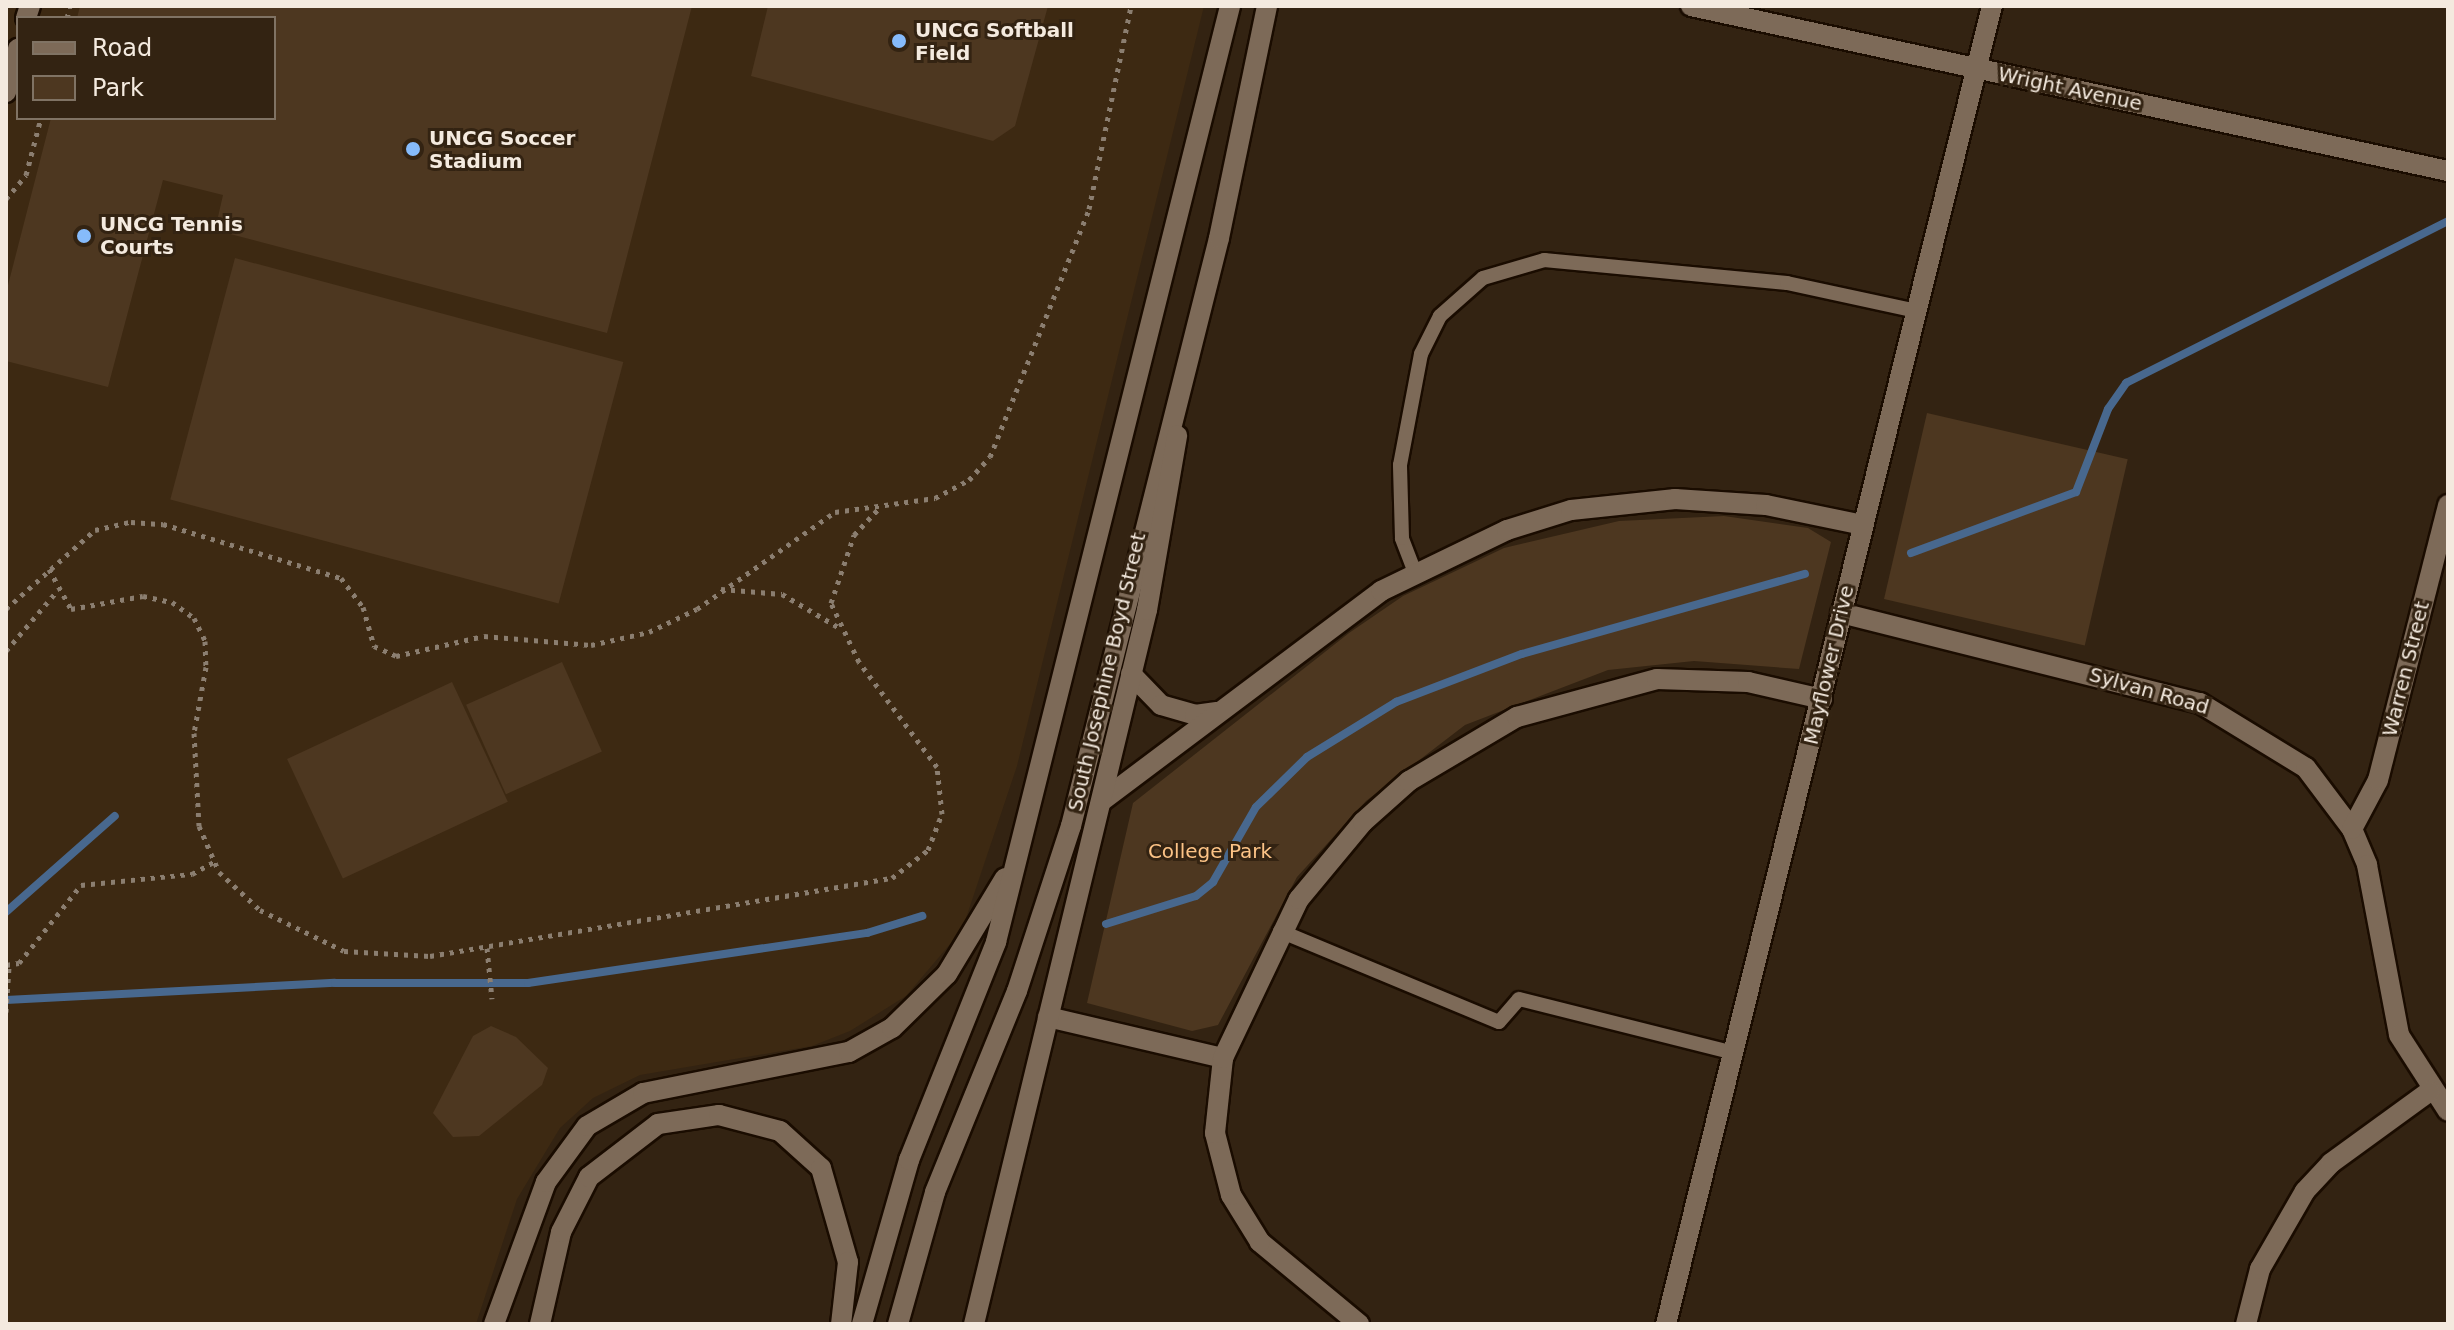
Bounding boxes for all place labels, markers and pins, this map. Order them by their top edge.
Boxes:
place label: UNCG Softball Field [915,18,1074,65]
marker: UNCG Softball Field [890,32,908,50]
place label: UNCG Soccer Stadium [429,126,575,173]
marker: UNCG Soccer Stadium [404,140,422,158]
place label: UNCG Tennis Courts [100,212,243,259]
marker: UNCG Tennis Courts [75,227,93,245]

